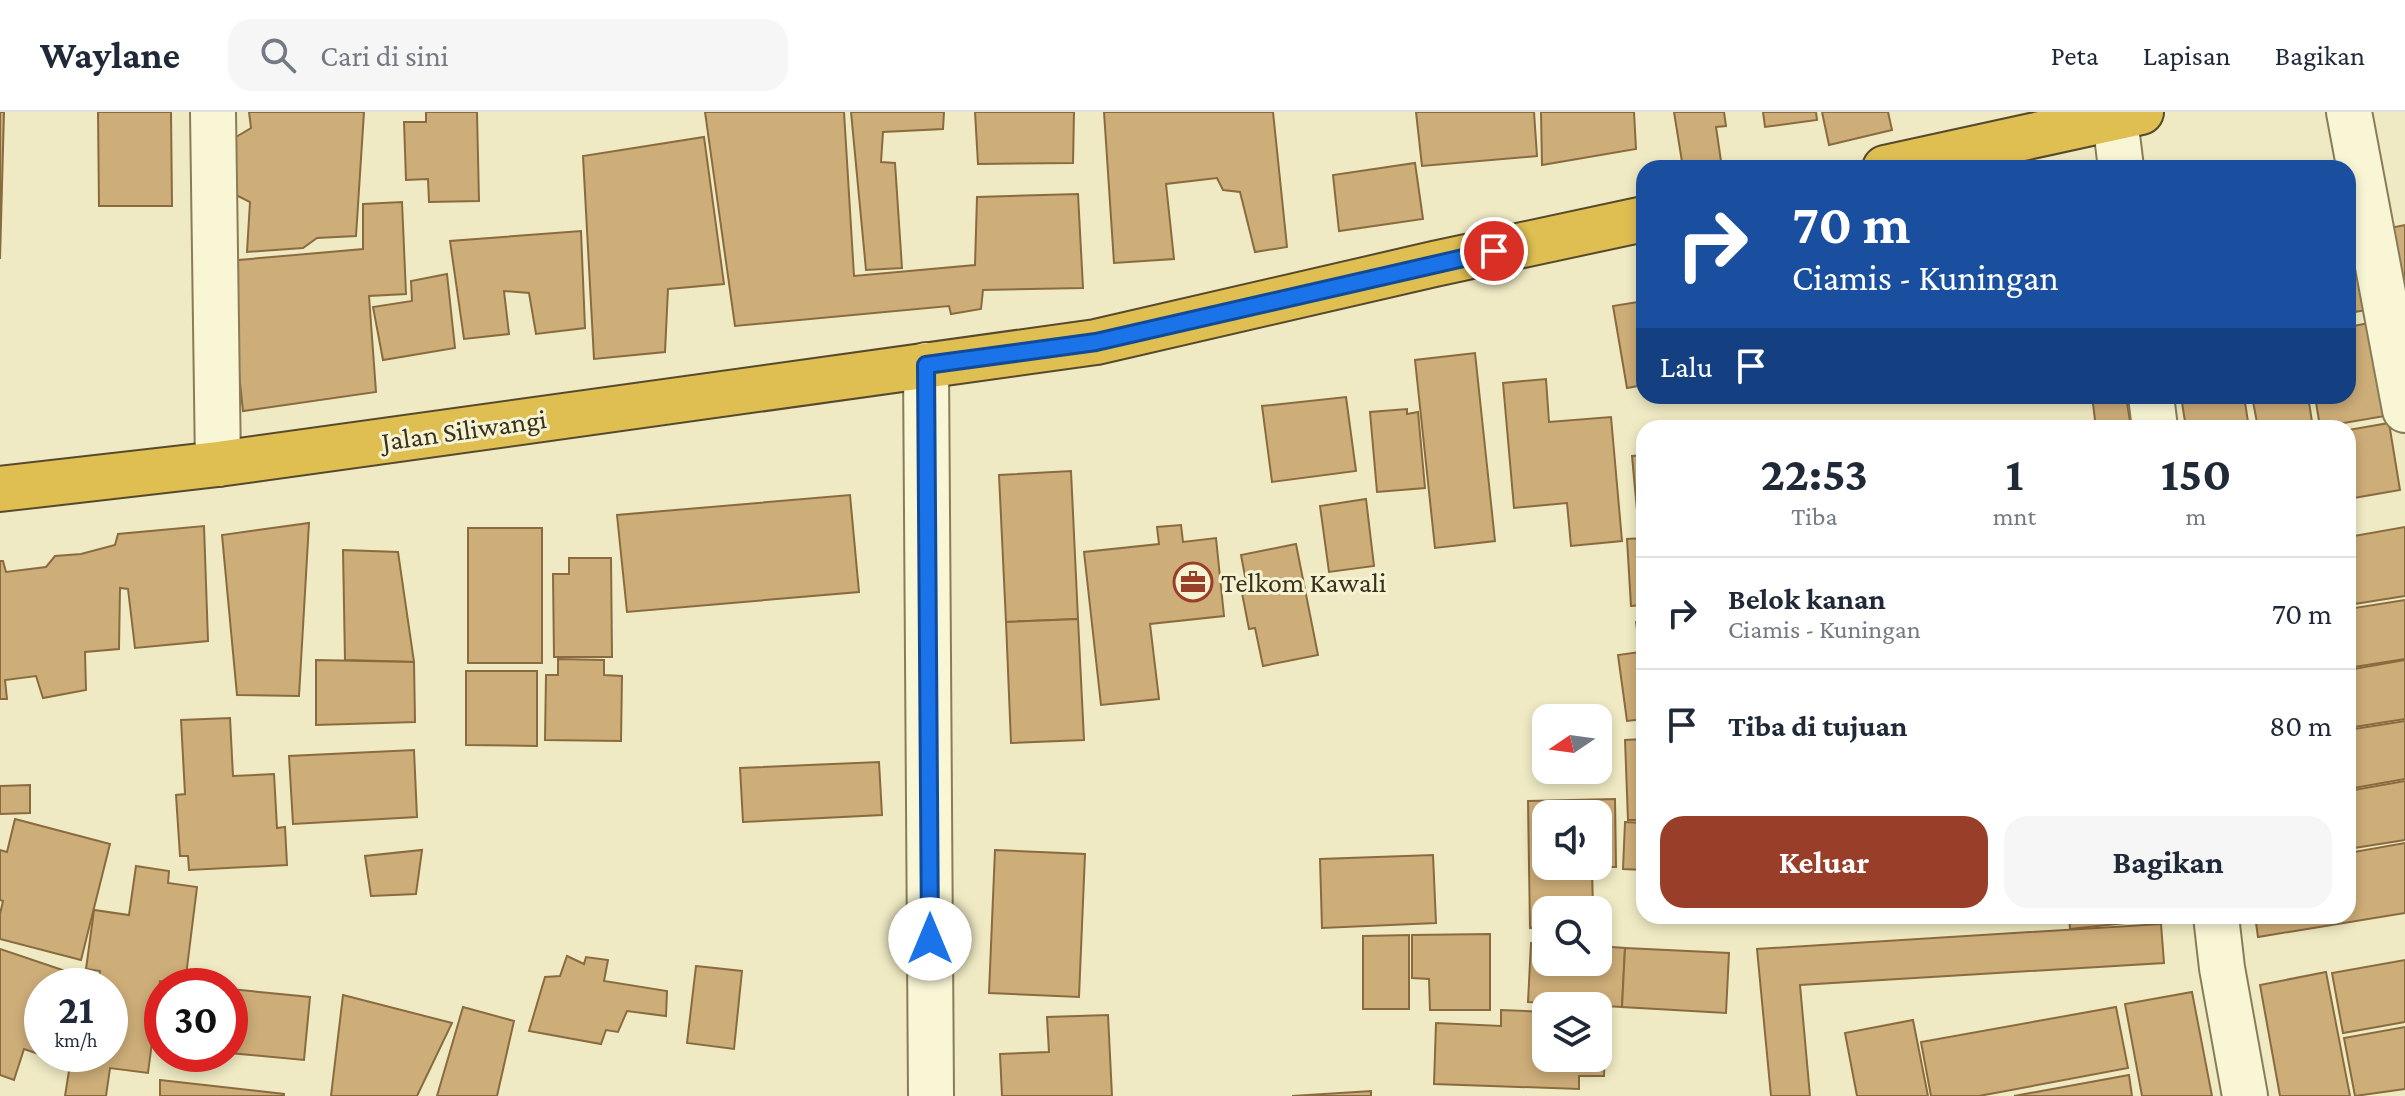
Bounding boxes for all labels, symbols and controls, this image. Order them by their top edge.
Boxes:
search box [228,19,788,91]
icon: search [256,33,300,77]
text: Waylane [40,34,180,76]
text: Cari di sini [320,39,449,72]
text: Peta [2051,40,2099,71]
text: Lapisan [2143,40,2231,71]
text: Bagikan [2275,40,2365,71]
icon: right [1660,192,1764,296]
text: 70 m [1792,193,1911,255]
pin [1460,217,1528,285]
icon: arrive [1472,229,1516,273]
text: Ciamis - Kuningan [1792,258,2059,298]
icon: arrive [1729,344,1773,388]
text: Lalu [1660,350,1713,383]
street label: Jalan Siliwangi [377,403,548,457]
text: 22:53 [1761,447,1868,500]
text: 1 [2005,447,2023,500]
text: 150 [2161,447,2231,500]
text: Tiba [1791,502,1838,531]
text: mnt [1993,502,2036,531]
text: m [2186,502,2207,531]
office icon: Telkom Kawali [1172,561,1214,603]
place label: Telkom Kawali [1221,567,1386,598]
text: Belok kanan [1728,582,1886,615]
icon: right [1660,591,1704,635]
text: 70 m [2272,597,2332,630]
text: Ciamis - Kuningan [1728,615,1921,644]
icon: arrive [1660,703,1704,747]
north arrow [1532,704,1612,784]
map controls [1532,704,1612,1072]
text: Tiba di tujuan [1728,709,1907,742]
text: 80 m [2269,709,2332,742]
button: sound [1532,800,1612,880]
button: Keluar [1660,816,1988,908]
button: Bagikan [2004,816,2332,908]
button: search [1532,896,1612,976]
position arrow [888,897,972,981]
speed limit sign: 30 [144,968,248,1072]
text: 21 [58,987,94,1032]
button: layers [1532,992,1612,1072]
text: km/h [54,1029,98,1051]

